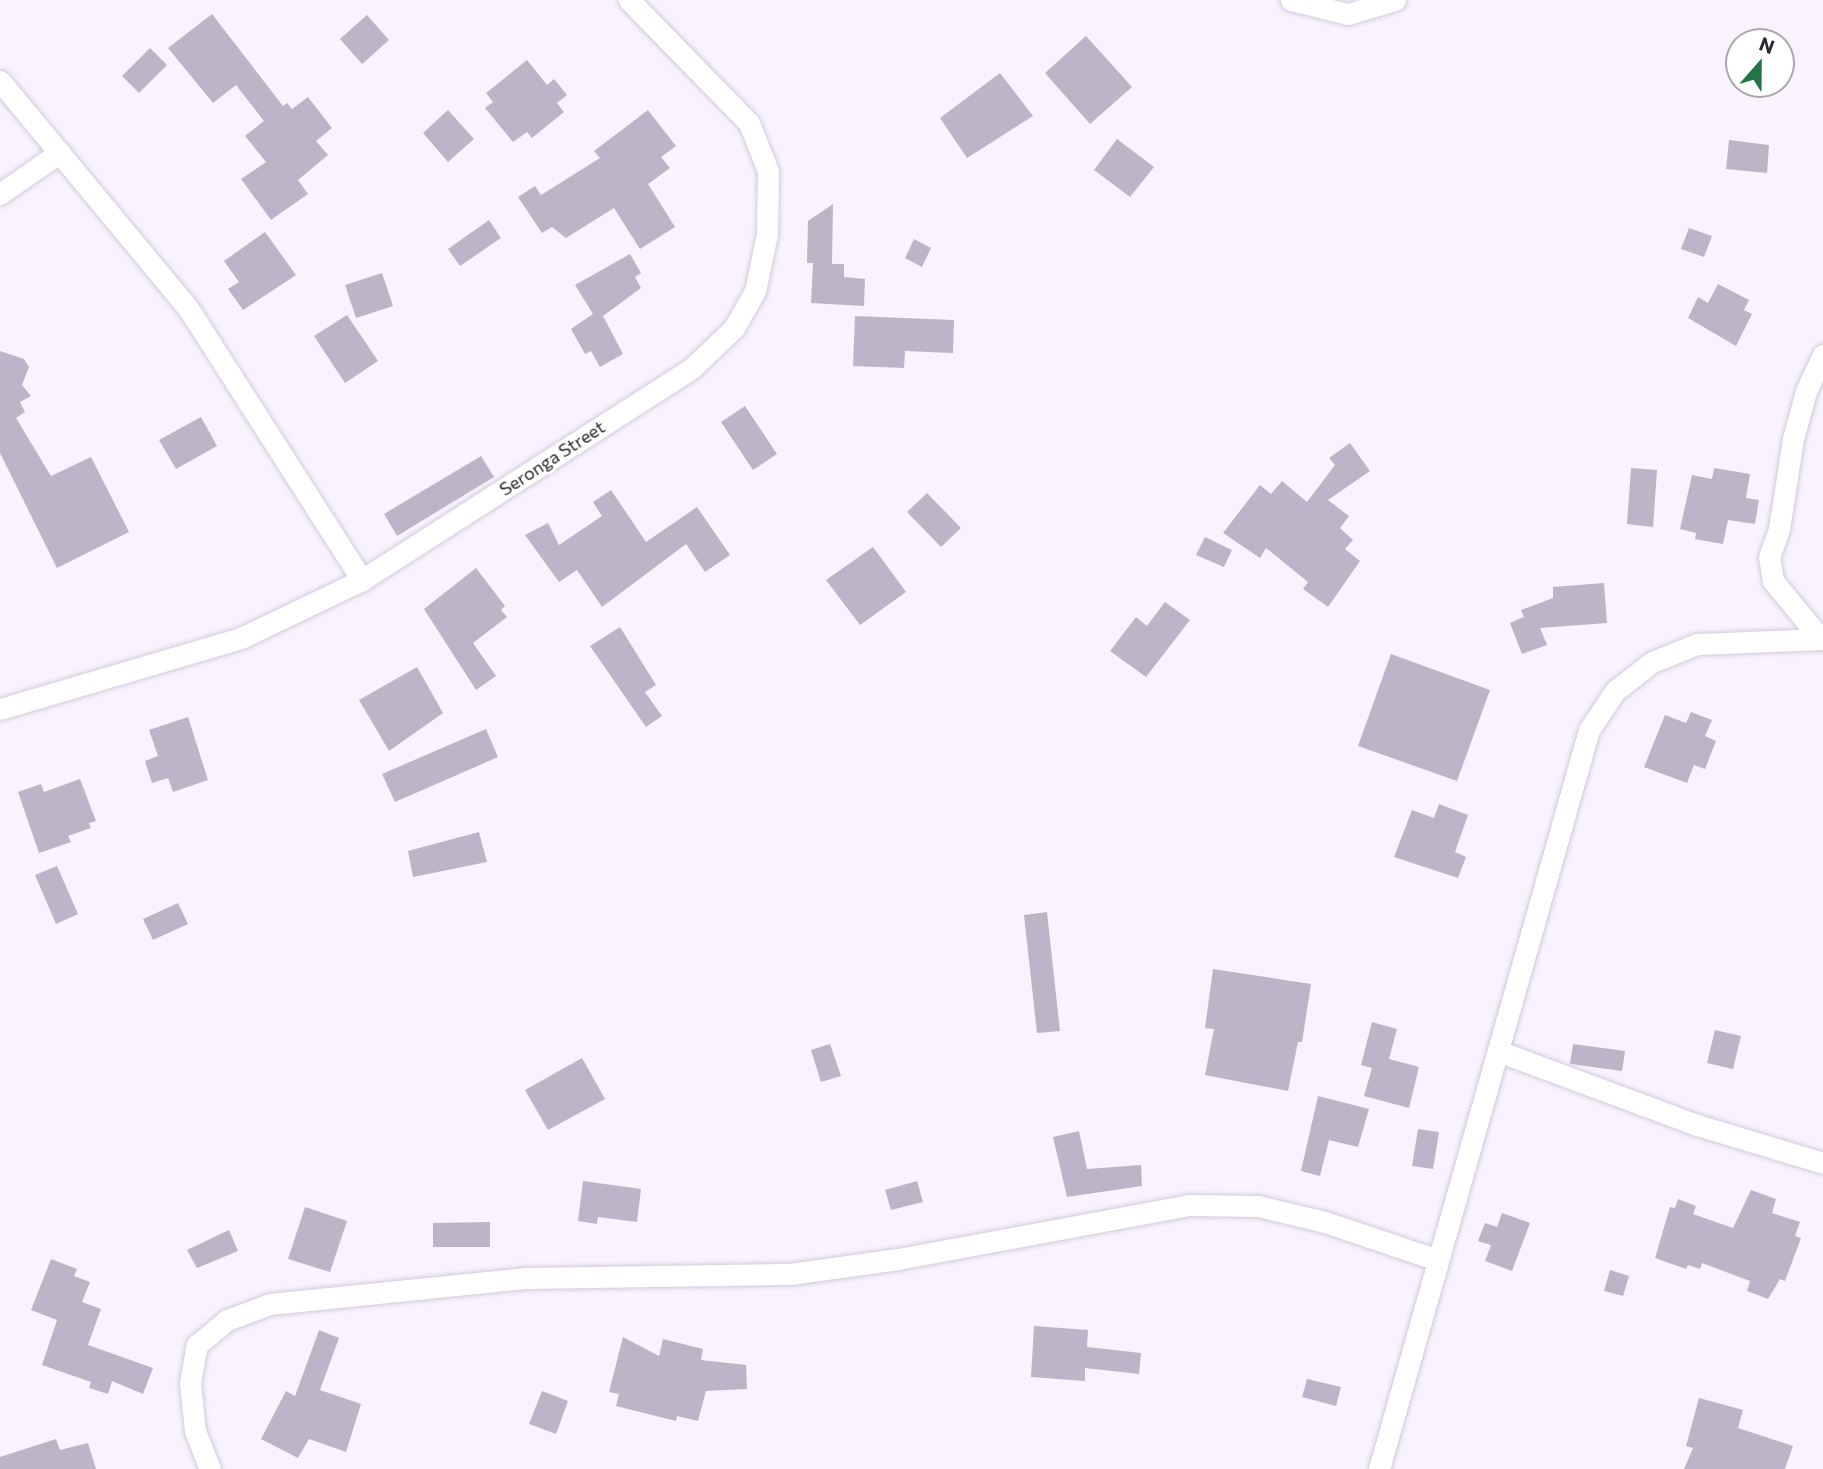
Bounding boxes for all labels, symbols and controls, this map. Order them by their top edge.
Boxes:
north arrow [1725,28,1795,98]
text: N [1756,32,1778,58]
street label: Seronga Street [495,416,609,500]

